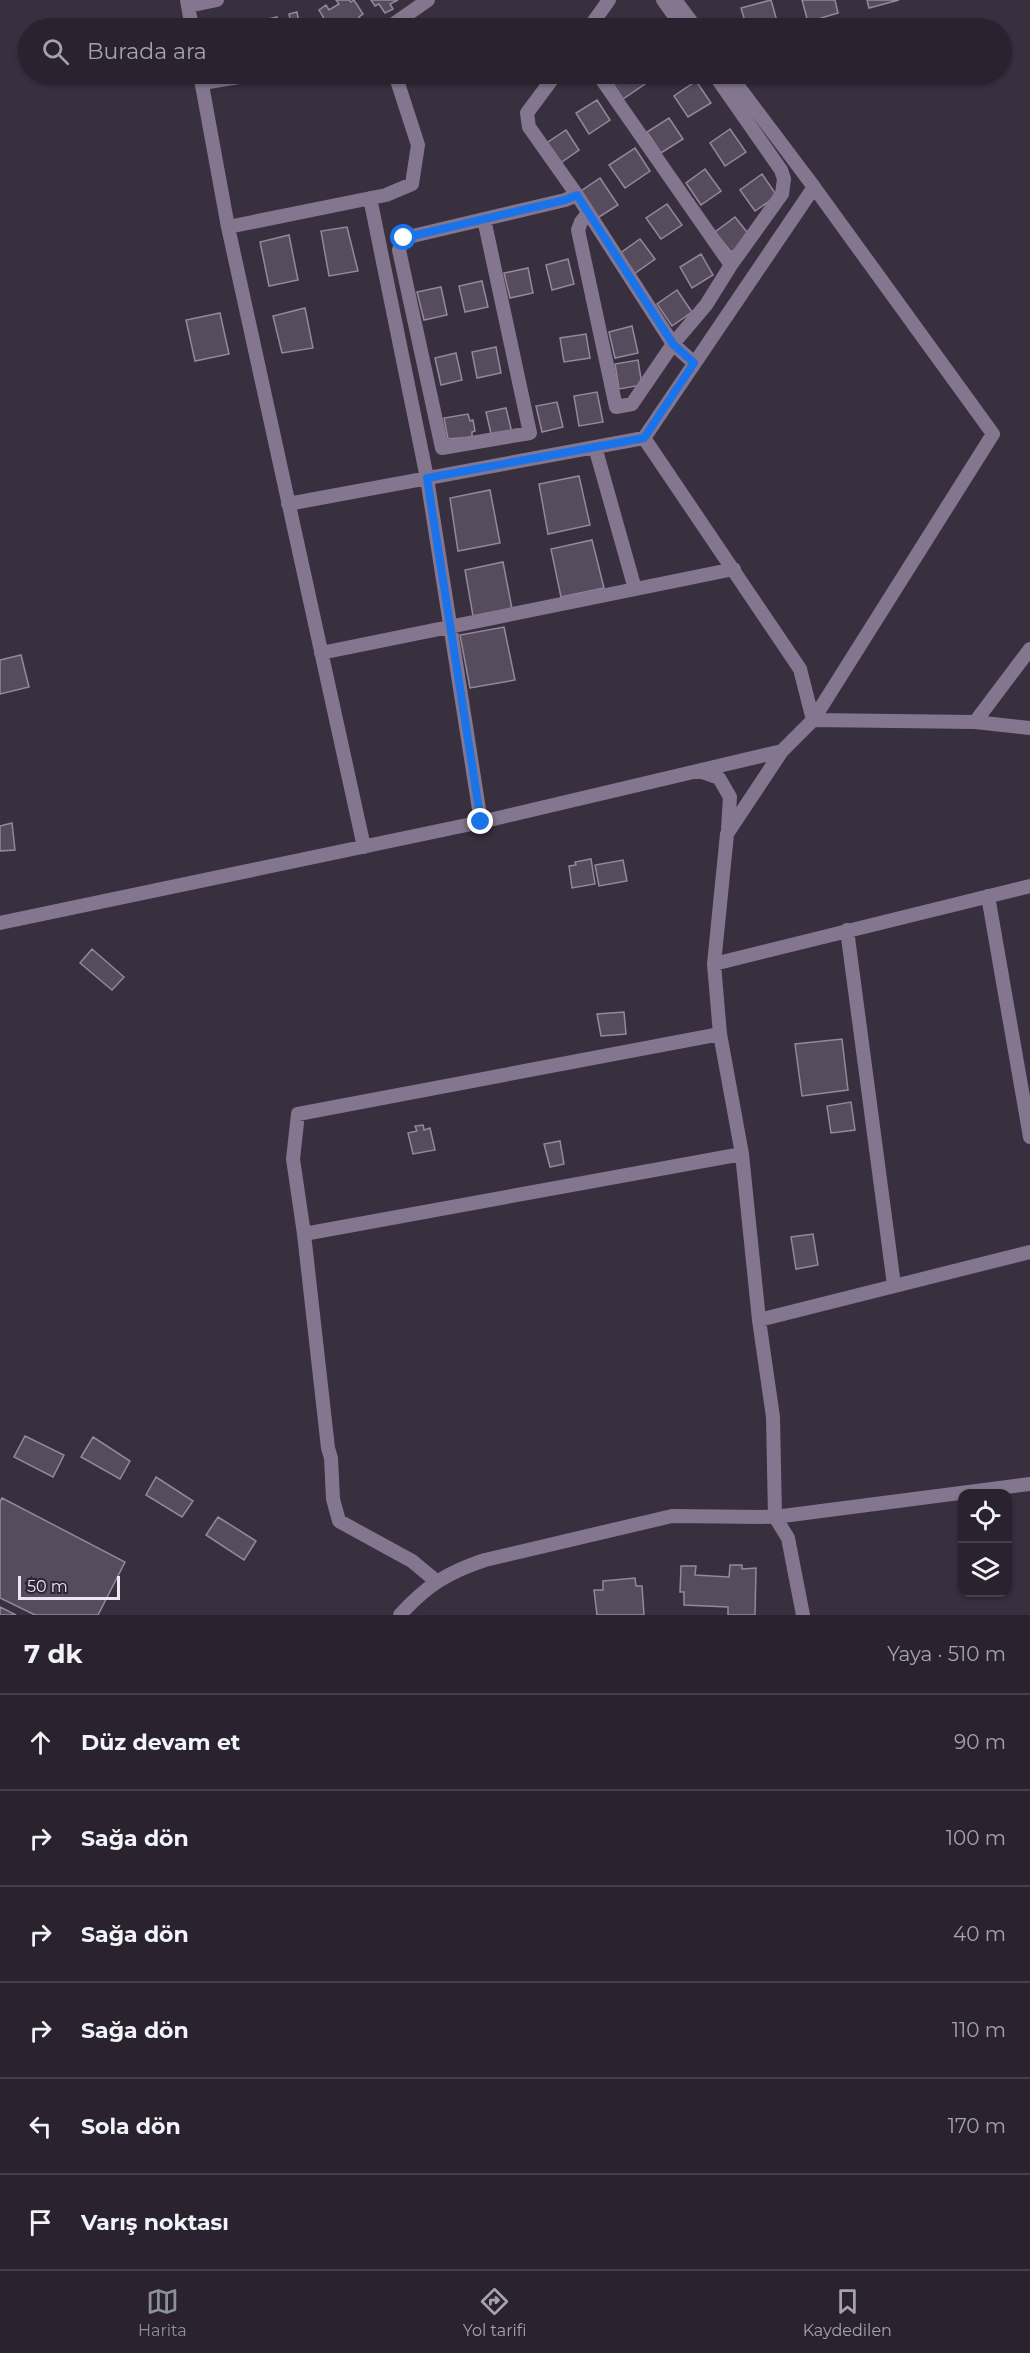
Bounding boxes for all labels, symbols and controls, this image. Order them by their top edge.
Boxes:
search box [18,18,1012,84]
icon: search [39,35,72,68]
text: Burada ara [87,38,207,65]
route start [390,224,416,250]
route end [467,808,493,834]
map controls [958,1489,1012,1597]
button: locate [958,1489,1012,1543]
button: layers [958,1543,1012,1597]
scale bar [18,1573,120,1600]
text: 50 m [27,1577,68,1596]
text: 7 dk [24,1638,83,1670]
text: Yaya · 510 m [887,1642,1006,1666]
icon: ahead [24,1726,57,1759]
text: Düz devam et [81,1729,240,1756]
text: 90 m [954,1730,1006,1754]
icon: right [24,1822,57,1855]
text: Sağa dön [81,1825,189,1852]
text: 100 m [946,1826,1006,1850]
icon: right [24,1918,57,1951]
text: Sağa dön [81,1921,189,1948]
text: 40 m [953,1922,1006,1946]
icon: right [24,2014,57,2047]
text: Sağa dön [81,2017,189,2044]
text: 110 m [952,2018,1006,2042]
icon: left [24,2110,57,2143]
text: Sola dön [81,2113,181,2140]
text: 170 m [948,2114,1006,2138]
icon: arrive [24,2206,57,2239]
text: Varış noktası [81,2209,229,2236]
tab: Harita [138,2285,187,2340]
tab: Yol tarifi [463,2285,527,2340]
tab: Kaydedilen [803,2285,892,2340]

